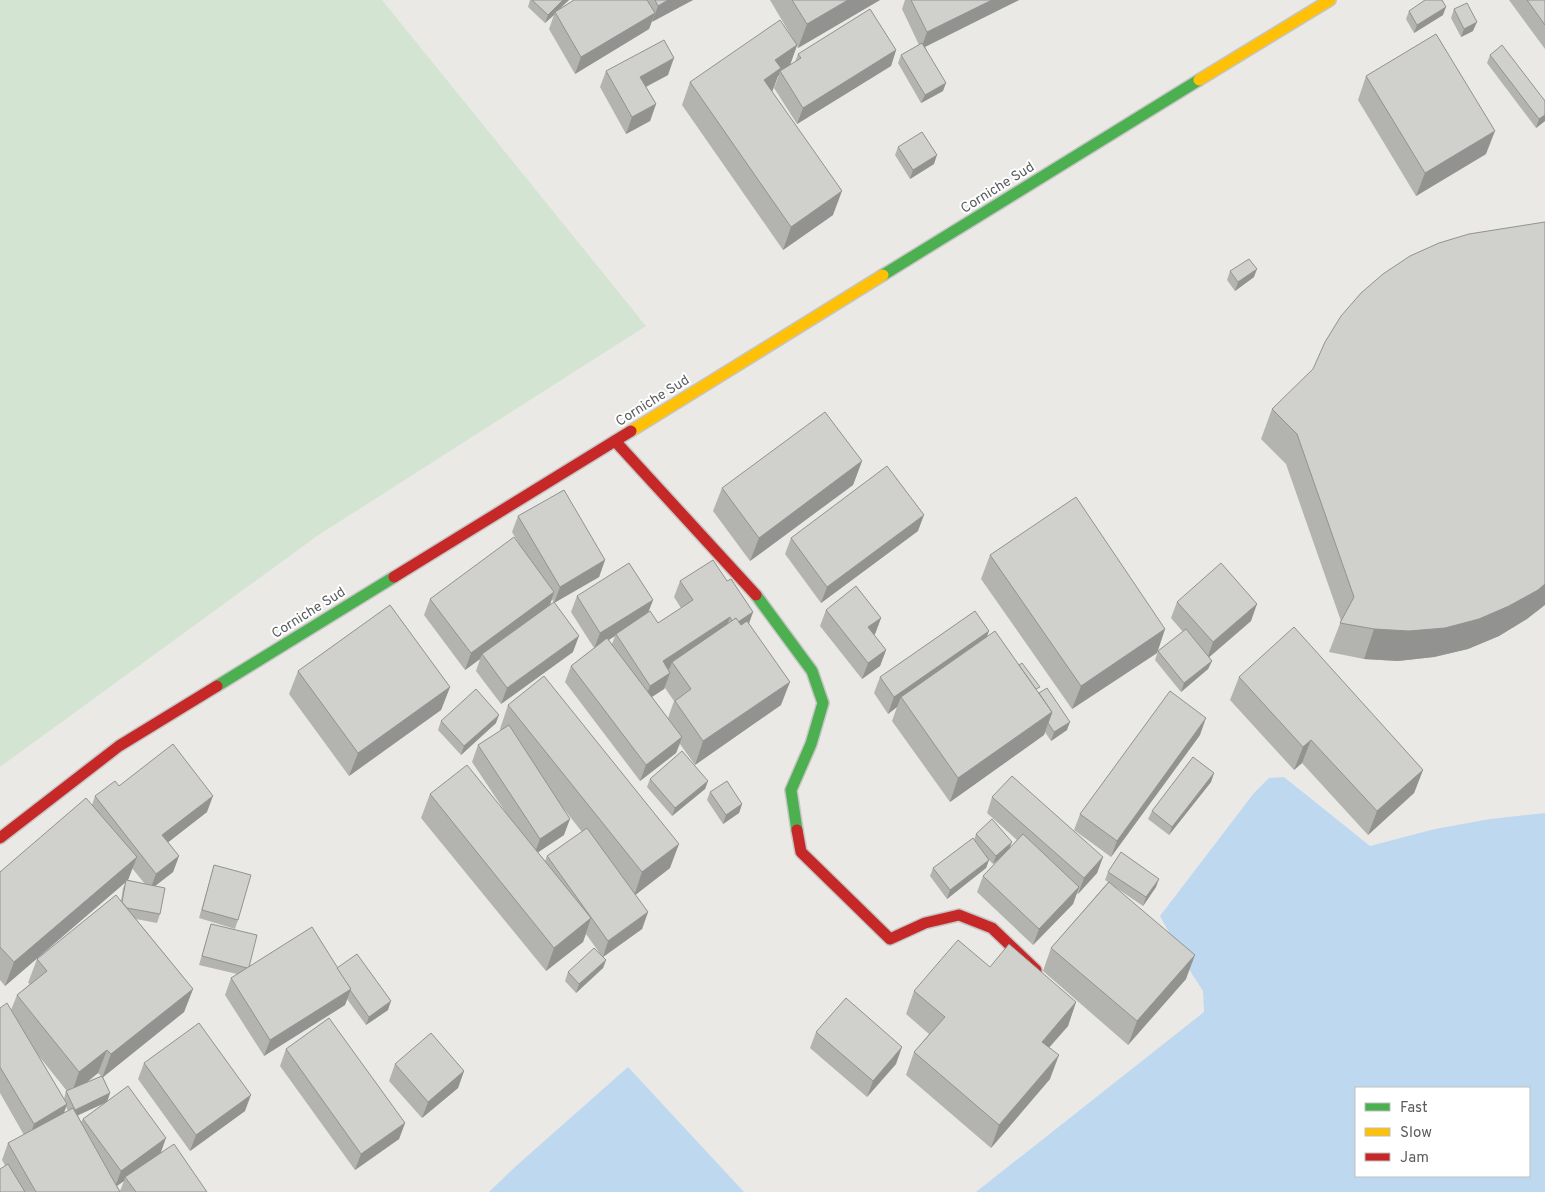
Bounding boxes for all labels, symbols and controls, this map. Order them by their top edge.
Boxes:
street label: Corniche Sud [958,159,1038,218]
street label: Corniche Sud [613,372,693,431]
street label: Corniche Sud [269,584,349,643]
legend [1355,1087,1530,1177]
text: Fast [1400,1099,1428,1118]
text: Slow [1400,1124,1432,1143]
text: Jam [1400,1149,1429,1168]

